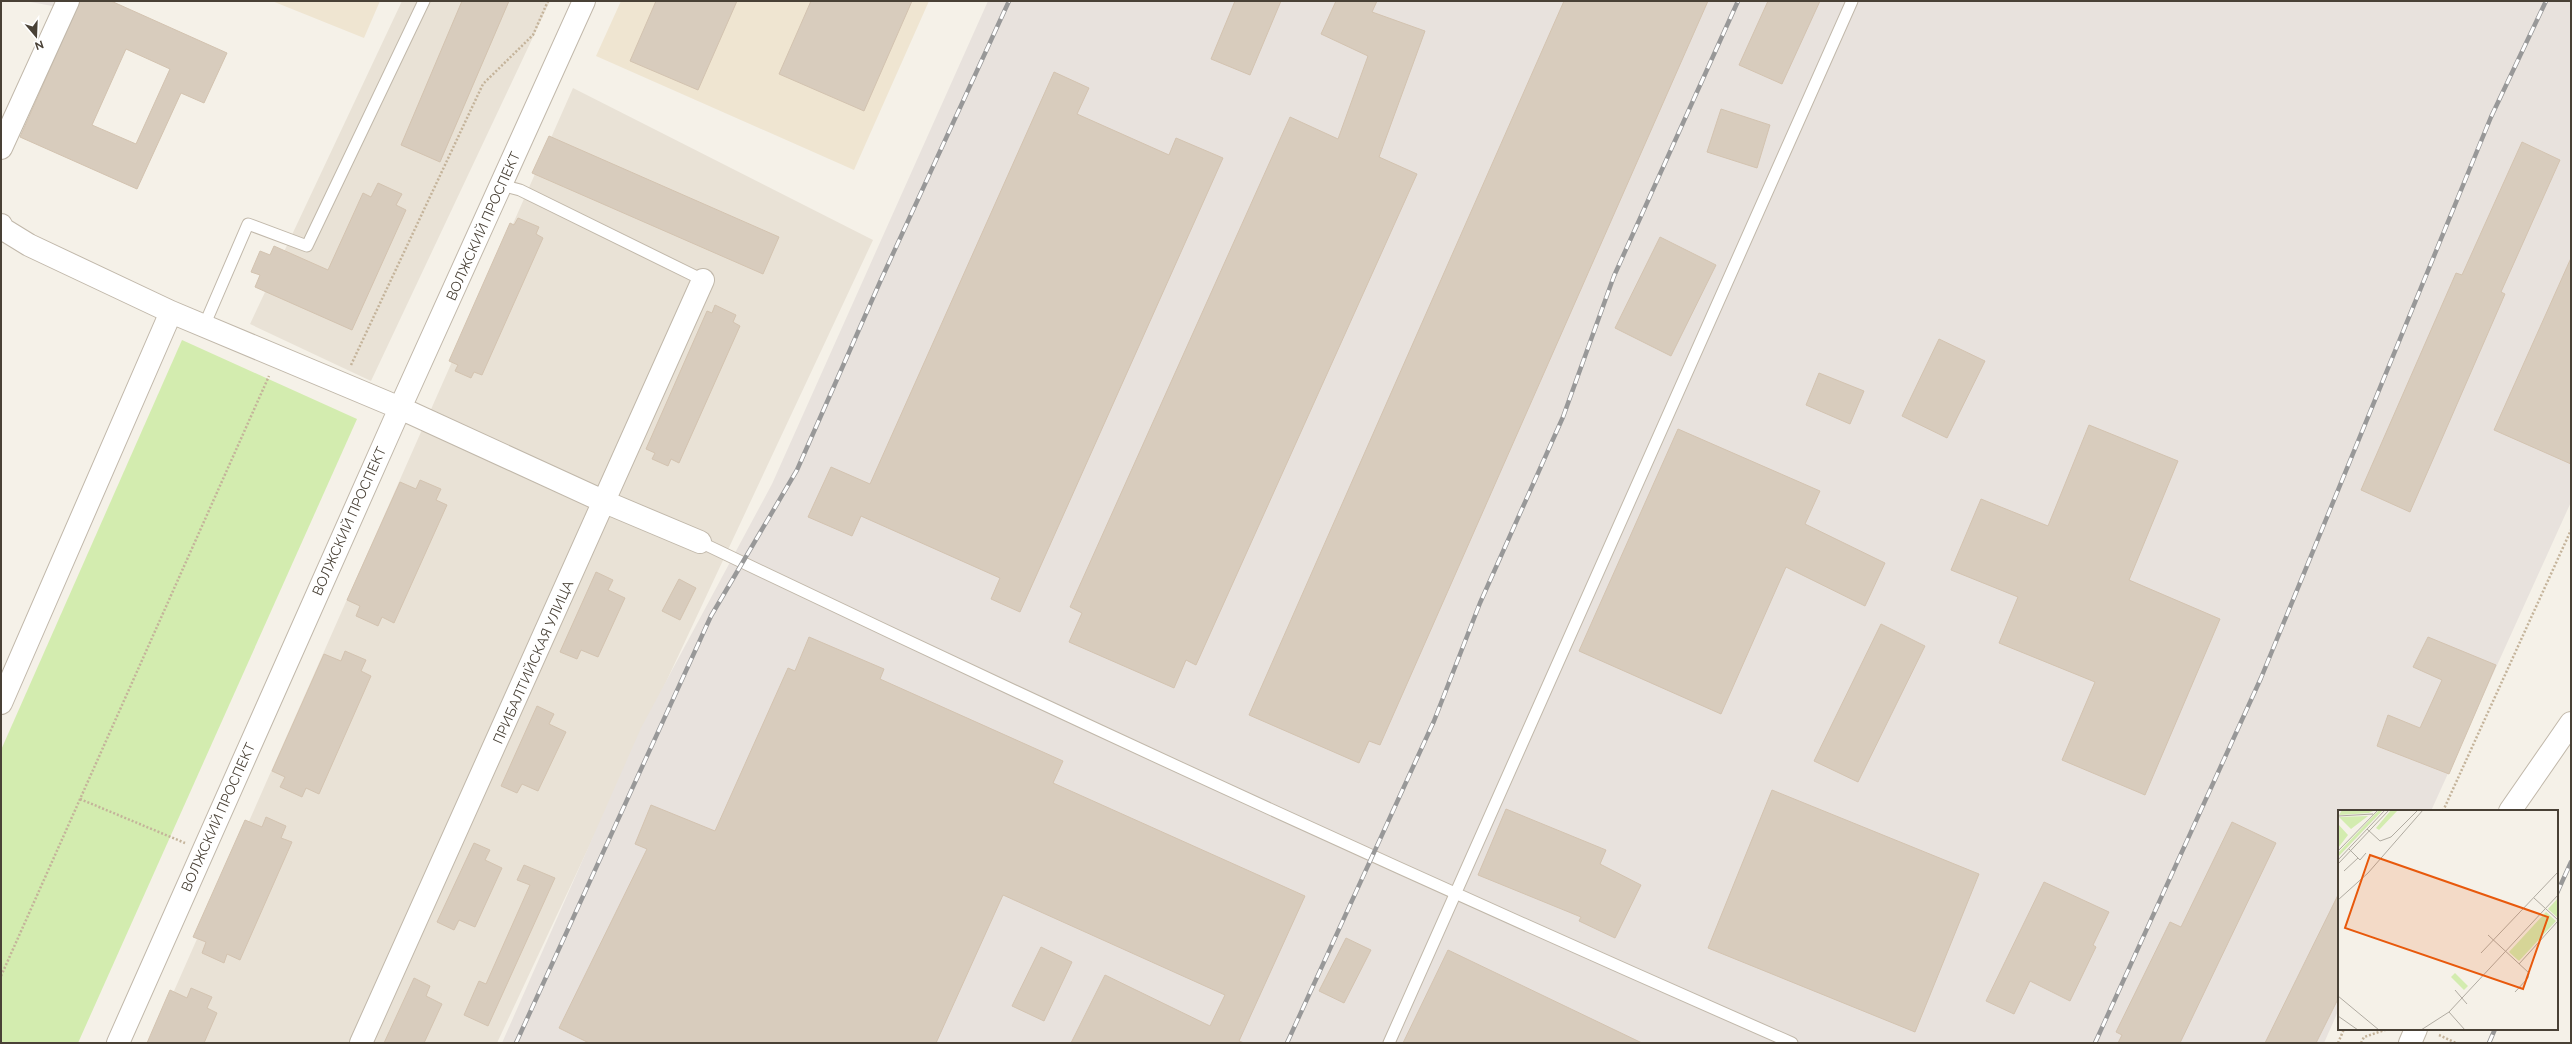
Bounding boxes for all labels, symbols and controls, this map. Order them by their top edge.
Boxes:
north arrow [16,16,56,56]
text: N [33,37,45,52]
street label: ВОЛЖСКИЙ ПРОСПЕКТ [442,148,523,303]
street label: ВОЛЖСКИЙ ПРОСПЕКТ [308,443,389,598]
street label: ПРИБАЛТИЙСКАЯ УЛИЦА [489,577,577,746]
street label: ВОЛЖСКИЙ ПРОСПЕКТ [177,739,258,894]
inset map [2338,810,2558,1030]

